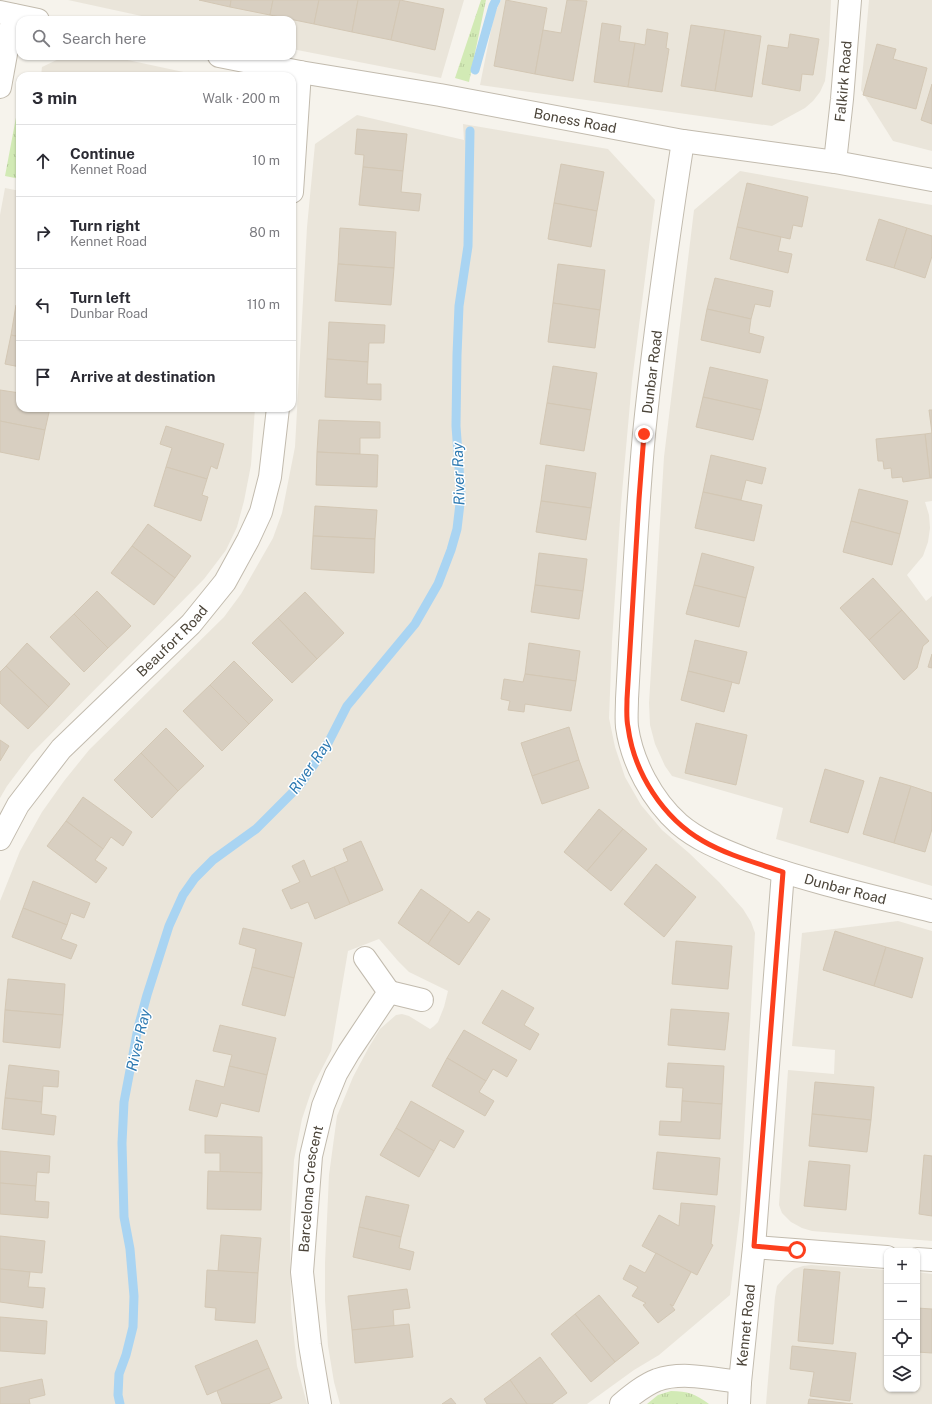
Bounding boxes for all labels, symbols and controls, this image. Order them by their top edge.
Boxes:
search box [16,16,296,60]
icon: search [30,27,52,49]
text: Search here [62,30,146,47]
street label: Falkirk Road [831,40,855,123]
text: 3 min [32,88,77,108]
text: Walk · 200 m [203,91,280,106]
street label: Boness Road [532,105,618,136]
text: Continue [70,145,135,162]
icon: ahead [32,150,54,172]
text: 10 m [252,153,280,168]
text: Kennet Road [70,162,147,177]
text: Turn right [70,217,140,234]
icon: right [32,222,54,244]
text: 80 m [249,225,280,240]
text: Kennet Road [70,234,147,249]
text: Turn left [70,289,131,306]
icon: left [32,294,54,316]
text: 110 m [247,297,280,312]
text: Dunbar Road [70,306,148,321]
street label: Dunbar Road [639,329,665,415]
icon: arrive [32,366,54,388]
text: Arrive at destination [70,368,215,385]
route end [635,425,653,443]
water label: River Ray [448,442,468,506]
street label: Beaufort Road [133,602,211,680]
water label: River Ray [285,735,335,797]
street label: Dunbar Road [802,870,888,907]
water label: River Ray [123,1007,153,1073]
street label: Barcelona Crescent [296,1124,326,1253]
route start [788,1241,806,1259]
map controls [884,1248,920,1392]
button: + [884,1248,920,1284]
street label: Kennet Road [734,1283,758,1367]
button: − [884,1284,920,1320]
button: locate [884,1320,920,1356]
button: layers [884,1356,920,1392]

